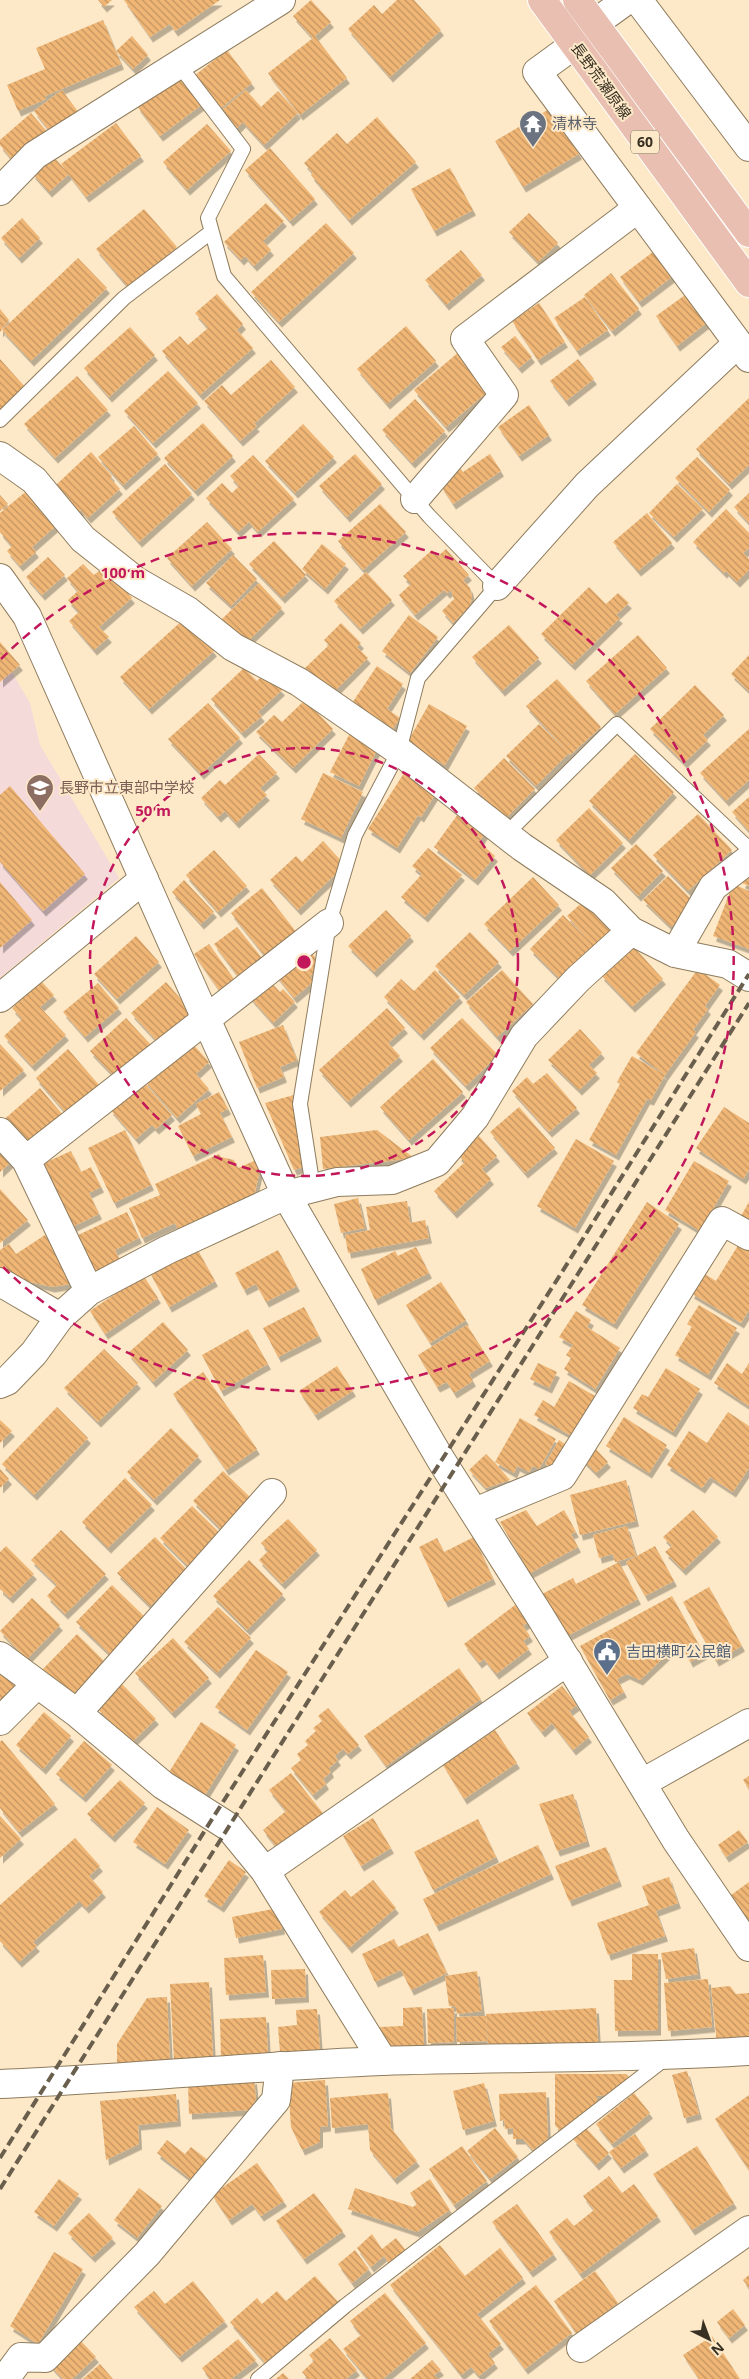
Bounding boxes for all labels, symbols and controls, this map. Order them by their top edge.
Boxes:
street label: 長野荒瀬原線 [567,38,636,123]
temple icon: 清林寺 [518,109,548,148]
place label: 清林寺 [552,113,597,133]
road number: 60 [631,130,659,154]
text: 100 m [101,562,145,582]
school or university icon: 長野市立東部中学校 [25,773,55,812]
place label: 長野市立東部中学校 [59,777,194,797]
text: 50 m [135,800,171,820]
centre of rings [295,953,313,971]
public building icon: 吉田横町公民館 [592,1637,622,1676]
place label: 吉田横町公民館 [626,1641,731,1661]
north arrow [684,2314,734,2364]
text: N [707,2338,729,2360]

